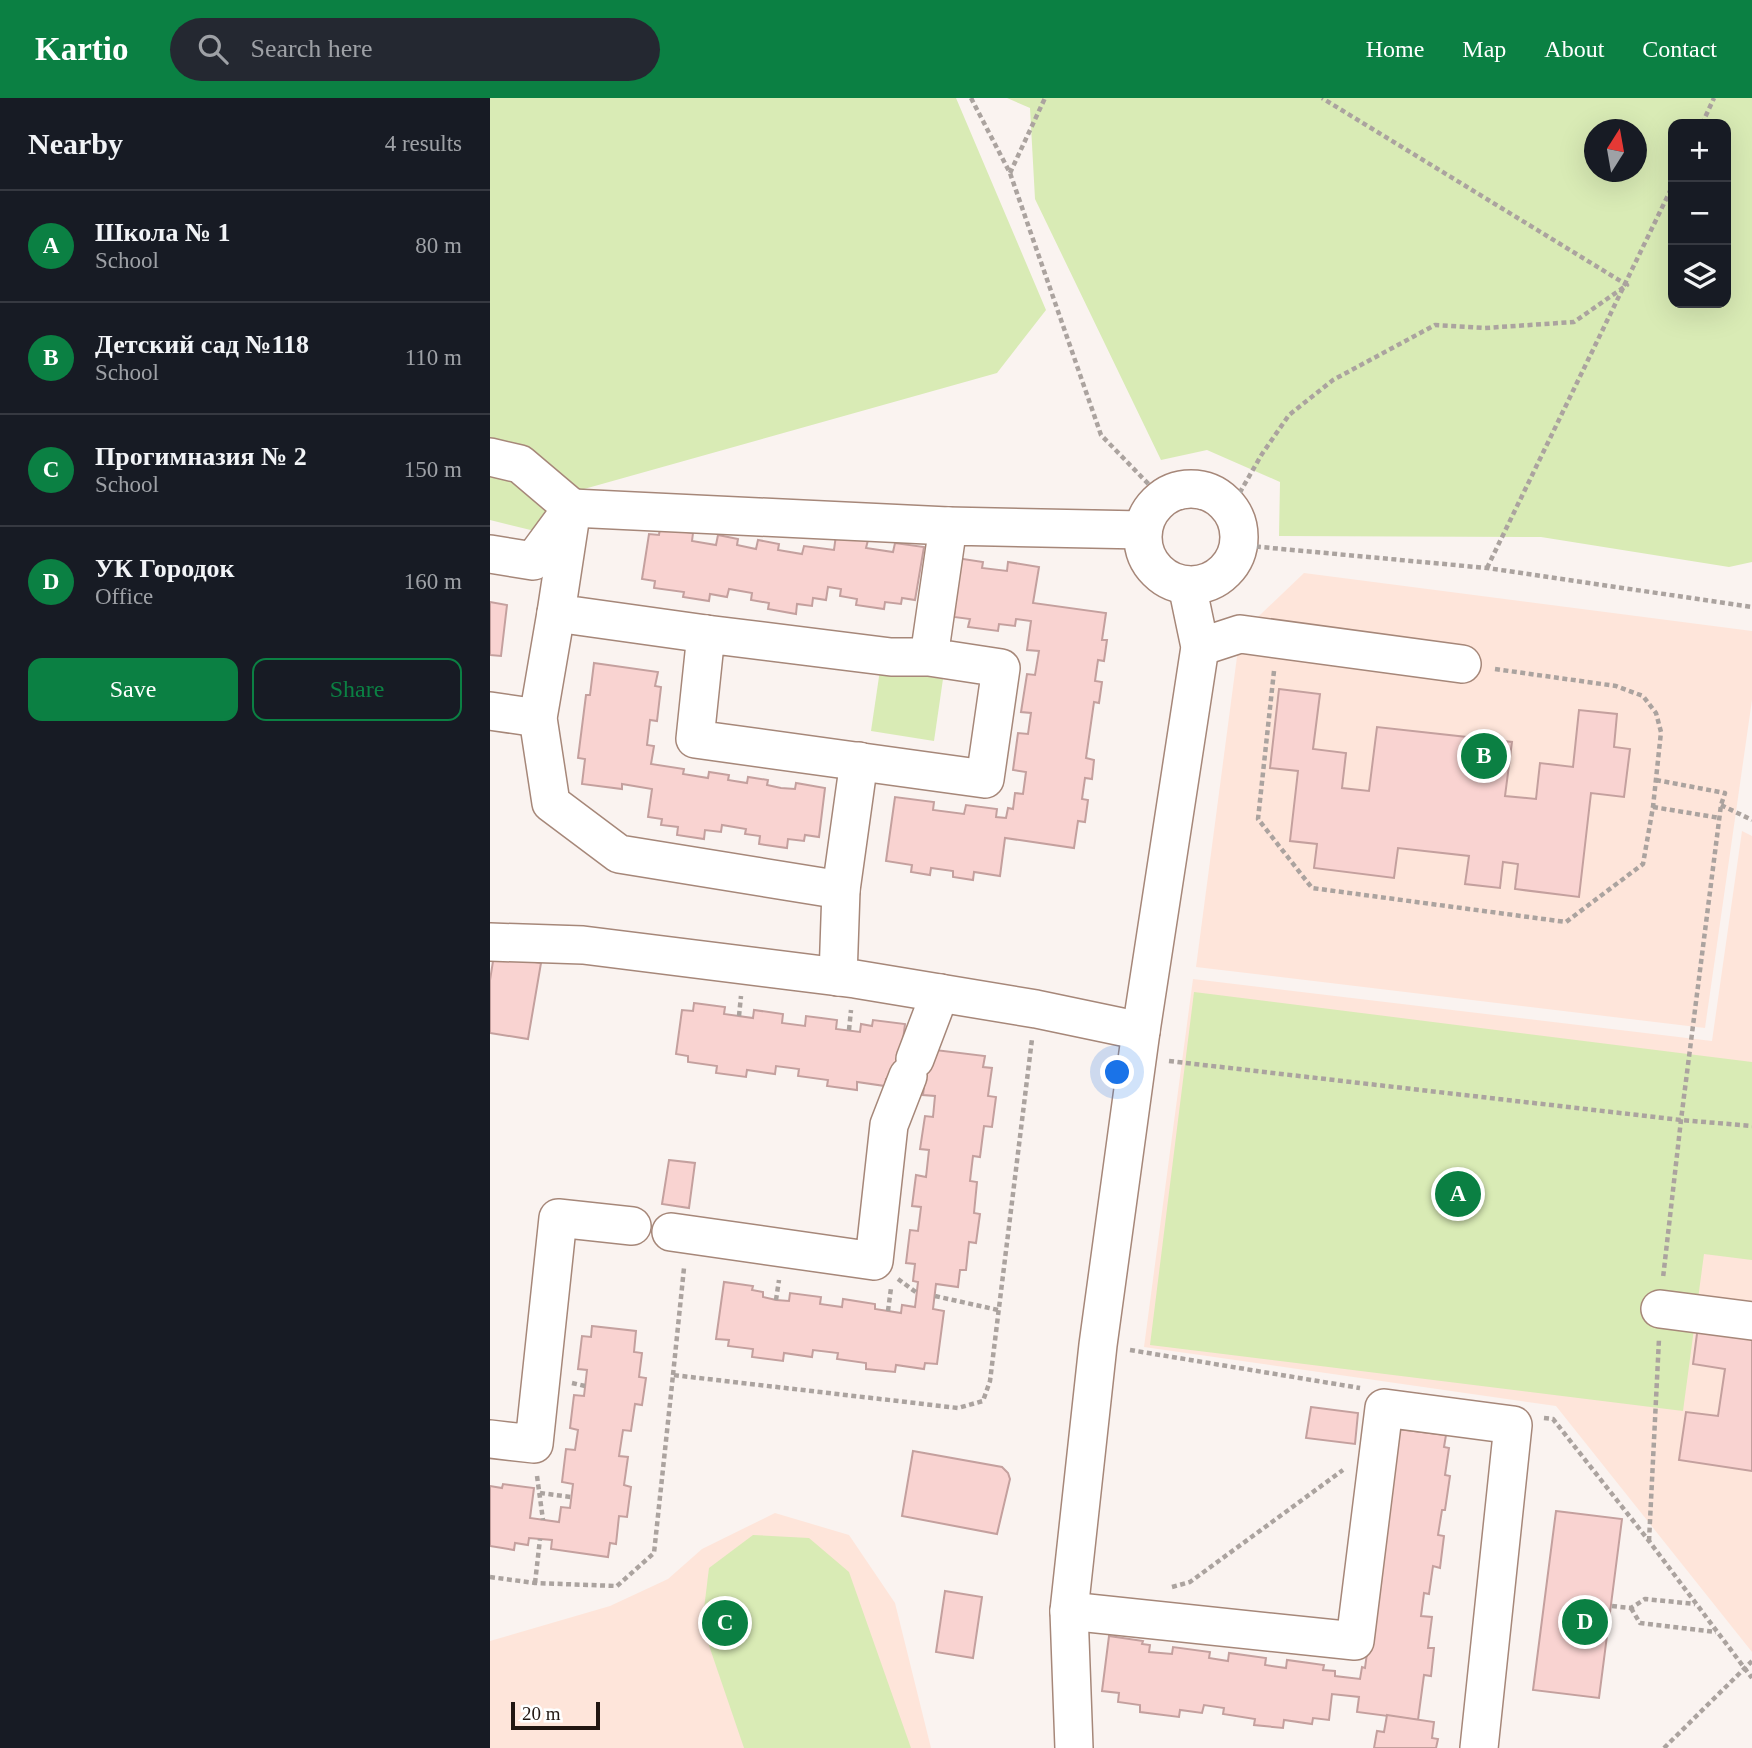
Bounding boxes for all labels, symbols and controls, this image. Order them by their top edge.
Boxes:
search box [170,18,660,81]
icon: search [194,30,232,68]
text: Kartio [35,31,128,67]
text: Search here [250,34,372,63]
text: Home [1366,36,1424,62]
text: Map [1462,36,1506,62]
text: About [1544,36,1604,62]
text: Contact [1642,36,1717,62]
north arrow [1584,119,1647,182]
map controls [1668,119,1731,308]
button: + [1668,119,1731,182]
text: Nearby [28,127,123,160]
text: 4 results [385,131,462,156]
button: − [1668,182,1731,245]
text: Школа № 1 [95,218,231,247]
text: A [43,233,59,258]
text: 80 m [415,233,462,258]
button: layers [1668,245,1731,308]
text: School [95,248,159,273]
text: Детский сад №118 [95,330,309,359]
text: B [43,345,59,370]
text: 110 m [405,345,462,370]
text: School [95,360,159,385]
text: Прогимназия № 2 [95,442,307,471]
text: C [43,457,59,482]
text: 150 m [404,457,462,482]
text: School [95,472,159,497]
text: УК Городок [95,554,235,583]
text: D [43,569,59,594]
text: 160 m [404,569,462,594]
text: Office [95,584,153,609]
button: Save [28,658,238,721]
button: Share [252,658,462,721]
pin: B [1461,730,1507,782]
your location [1100,1055,1134,1089]
pin: A [1435,1168,1481,1220]
pin: D [1562,1596,1608,1648]
pin: C [702,1597,748,1649]
scale bar [511,1699,600,1731]
text: 20 m [522,1703,561,1724]

